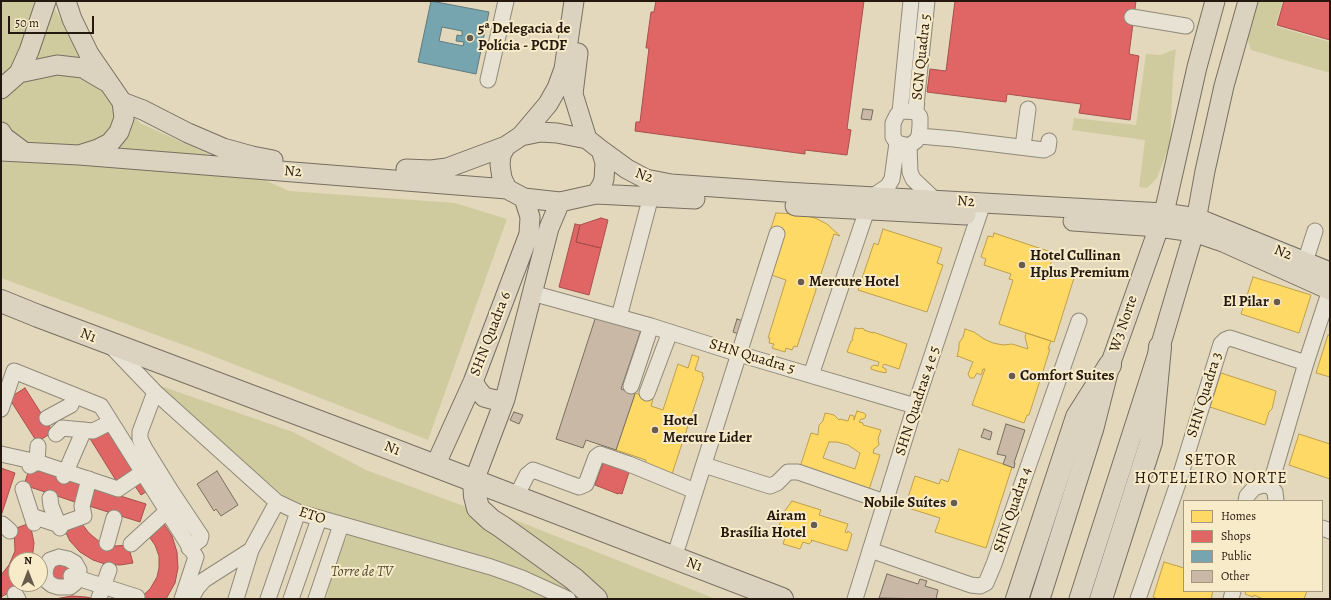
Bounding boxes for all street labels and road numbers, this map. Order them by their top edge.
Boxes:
street label: SCN Quadra 5 [909,13,935,101]
street label: N2 [283,162,303,182]
street label: N2 [633,164,655,188]
street label: N2 [956,192,976,212]
street label: N2 [1271,241,1295,265]
street label: SHN Quadra 6 [467,289,515,379]
street label: W3 Norte [1106,293,1142,355]
street label: N1 [77,325,99,347]
street label: SHN Quadra 5 [707,335,797,379]
street label: SHN Quadras 4 e 5 [892,344,944,458]
street label: SHN Quadra 3 [1183,350,1227,440]
street label: N1 [381,438,403,460]
street label: SHN Quadra 4 [990,465,1036,555]
street label: ETO [296,503,328,529]
street label: N1 [683,554,705,576]

